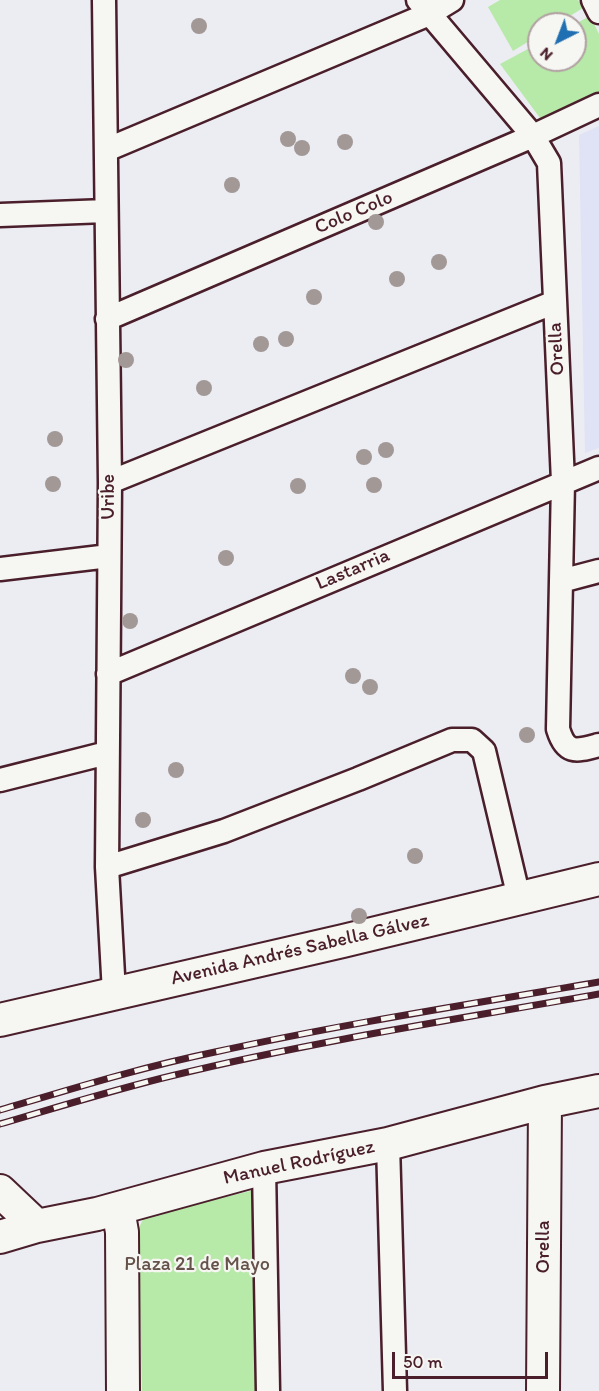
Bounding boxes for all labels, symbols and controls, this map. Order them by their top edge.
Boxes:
north arrow [527,12,587,72]
text: N [536,44,556,65]
street label: Colo Colo [311,186,397,240]
street label: Orella [544,322,570,376]
street label: Uribe [97,474,121,520]
street label: Lastarria [312,544,394,596]
street label: Avenida Andrés Sabella Gálvez [169,909,431,991]
street label: Manuel Rodríguez [221,1135,377,1191]
street label: Orella [532,1220,556,1274]
park label: Plaza 21 de Mayo [124,1253,270,1277]
scale bar [395,1340,551,1378]
text: 50 m [403,1351,443,1373]

